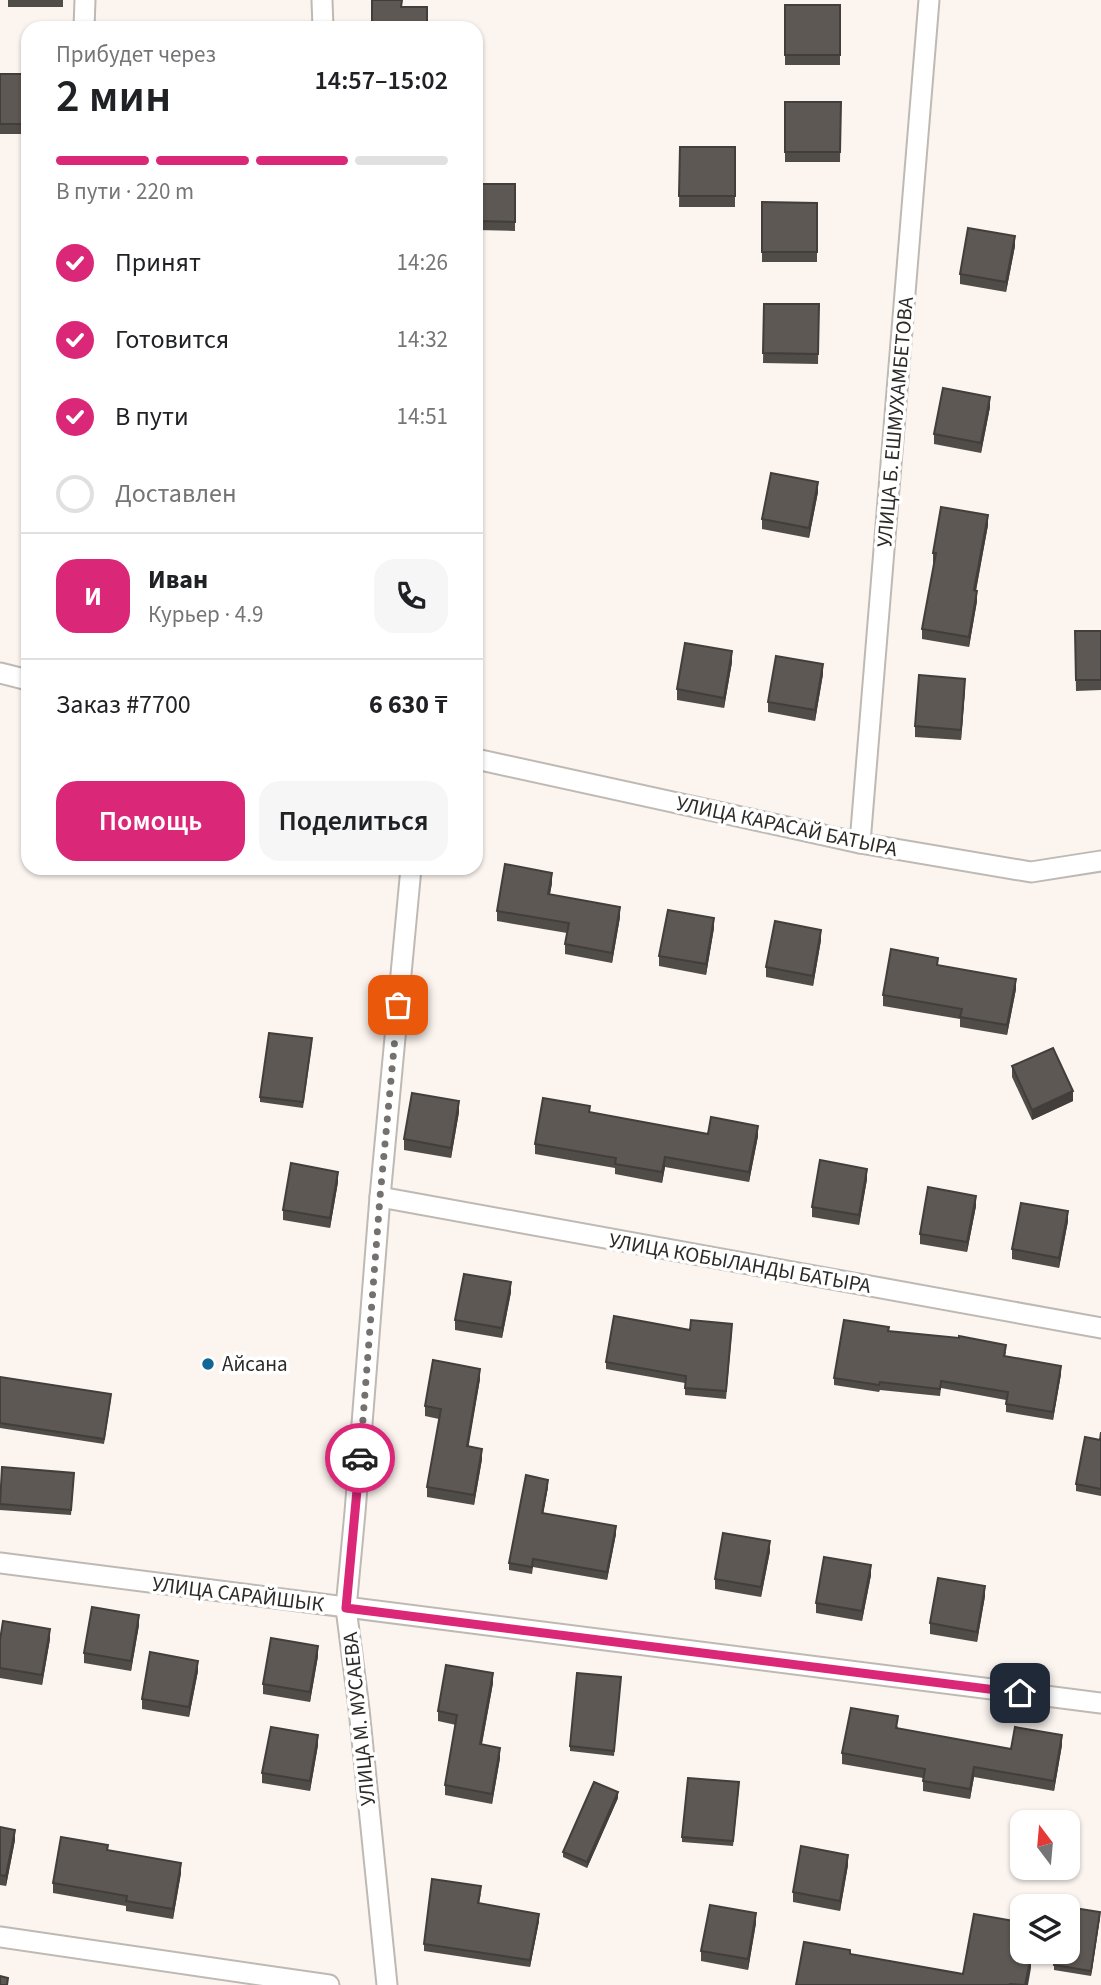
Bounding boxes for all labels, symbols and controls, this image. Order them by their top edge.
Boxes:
text: Прибудет через [56,38,216,71]
text: 14:57–15:02 [315,62,448,99]
text: 2 мин [56,64,171,129]
text: В пути · 220 m [56,175,194,208]
icon: check [56,244,94,282]
text: Принят [115,244,201,281]
text: 14:26 [397,246,448,279]
street label: УЛИЦА Б. ЕШМУХАМБЕТОВА [869,295,921,549]
icon: check [56,321,94,359]
text: Готовится [115,321,229,358]
text: 14:32 [397,323,448,356]
icon: check [56,398,94,436]
text: В пути [115,398,189,435]
text: 14:51 [397,400,448,433]
text: Доставлен [115,475,237,512]
button: phone [374,559,448,633]
text: Иван [148,561,208,598]
text: И [84,578,102,615]
text: Курьер · 4.9 [148,598,263,631]
text: Заказ #7700 [56,686,191,723]
text: 6 630 ₸ [369,686,448,723]
button: Помощь [56,781,245,861]
button: Поделиться [259,781,448,861]
street label: УЛИЦА КАРАСАЙ БАТЫРА [674,788,901,864]
pin [368,975,428,1035]
icon: bag [379,986,417,1024]
street label: УЛИЦА КОБЫЛАНДЫ БАТЫРА [607,1225,874,1301]
place label: Айсана [222,1349,288,1379]
marker: Айсана [200,1356,216,1372]
courier [325,1423,395,1493]
icon: car [341,1439,379,1477]
street label: УЛИЦА САРАЙШЫК [151,1569,326,1619]
street label: УЛИЦА М. МУСАЕВА [335,1630,383,1807]
pin [990,1663,1050,1723]
icon: home [1001,1674,1039,1712]
north arrow [1010,1810,1080,1880]
map controls [1010,1810,1080,1964]
button: layers [1010,1894,1080,1964]

